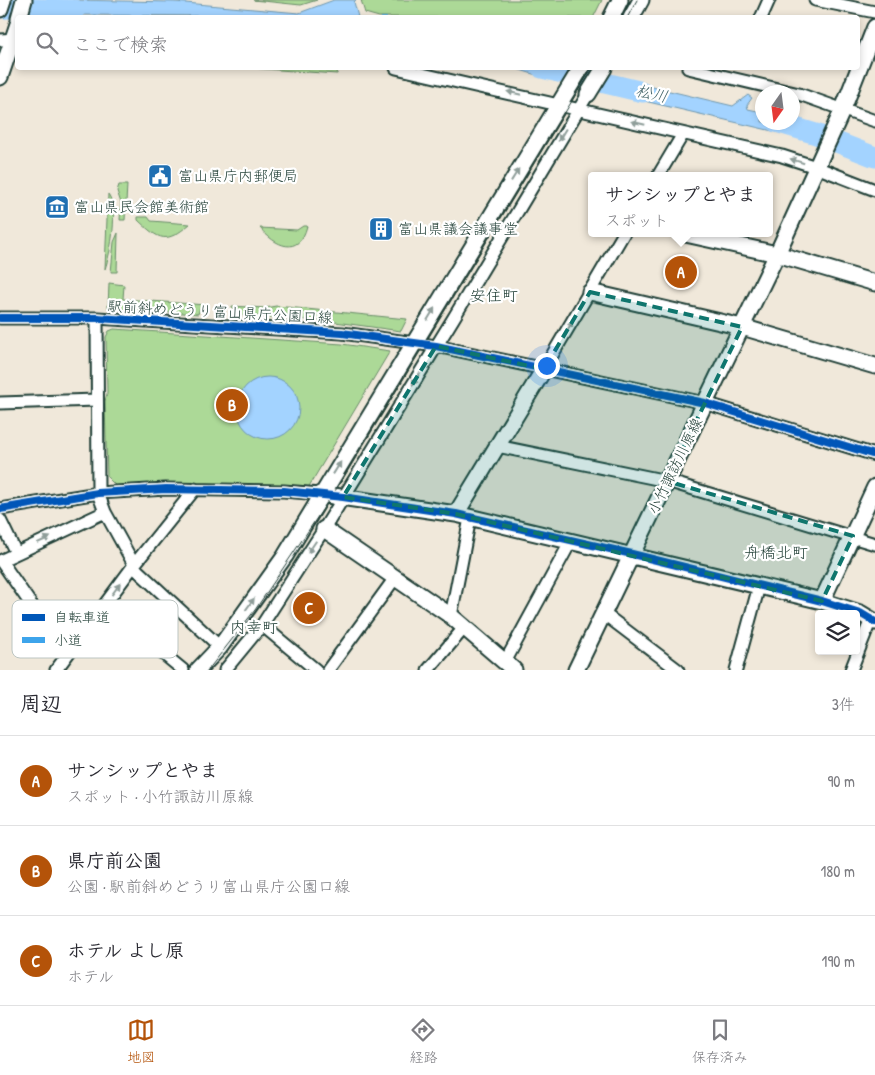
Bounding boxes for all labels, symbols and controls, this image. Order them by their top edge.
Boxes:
search box [15,15,860,70]
icon: search [33,29,61,57]
text: ここで検索 [73,31,168,57]
water label: 松川 [634,79,670,107]
north arrow [755,85,800,130]
one-way arrow [507,89,522,97]
one-way arrow [631,119,646,127]
one-way arrow [558,128,567,141]
one-way arrow [789,156,804,164]
public building icon: 富山県庁内郵便局 [147,163,173,189]
place label: 富山県庁内郵便局 [178,165,298,186]
one-way arrow [511,168,520,182]
popup [588,172,773,237]
text: サンシップとやま [605,181,756,207]
museum icon: 富山県民会館美術館 [44,194,70,220]
place label: 富山県民会館美術館 [74,196,209,217]
text: スポット [605,209,669,231]
building icon: 富山県議会議事堂 [368,216,394,242]
place label: 富山県議会議事堂 [398,218,518,239]
pin: A [665,253,697,291]
district label: 安住町 [470,284,518,306]
street label: 駅前斜めどうり富山県庁公園口線 [107,295,333,328]
one-way arrow [426,307,435,320]
one-way arrow [564,321,573,334]
your location [534,353,560,379]
one-way arrow [411,373,420,386]
pin: B [216,386,248,424]
street label: 小竹諏訪川原線 [642,414,707,518]
one-way arrow [333,461,342,474]
one-way arrow [37,535,51,543]
one-way arrow [307,541,317,554]
district label: 舟橋北町 [744,541,808,563]
one-way arrow [111,583,122,596]
pin: C [293,589,325,627]
one-way arrow [245,598,255,611]
legend [12,600,178,658]
text: 自転車道 [54,607,110,626]
map controls [815,610,860,655]
button: layers [815,610,860,655]
district label: 内幸町 [230,616,278,638]
text: 小道 [54,630,82,649]
text: 周辺 [20,689,62,718]
text: 3件 [832,693,855,715]
text: サンシップとやま [67,757,219,783]
text: A [32,770,40,792]
text: 90 m [827,770,855,792]
text: スポット · 小竹諏訪川原線 [67,785,254,807]
text: 県庁前公園 [67,847,162,873]
text: B [32,860,40,882]
text: 180 m [821,860,855,882]
text: 公園 · 駅前斜めどうり富山県庁公園口線 [67,875,350,897]
text: ホテル よし原 [67,937,184,963]
text: C [32,950,40,972]
text: 190 m [822,950,855,972]
text: ホテル [67,965,114,987]
tab: 地図 [127,1016,155,1066]
tab: 経路 [409,1016,437,1066]
tab: 保存済み [692,1016,748,1066]

